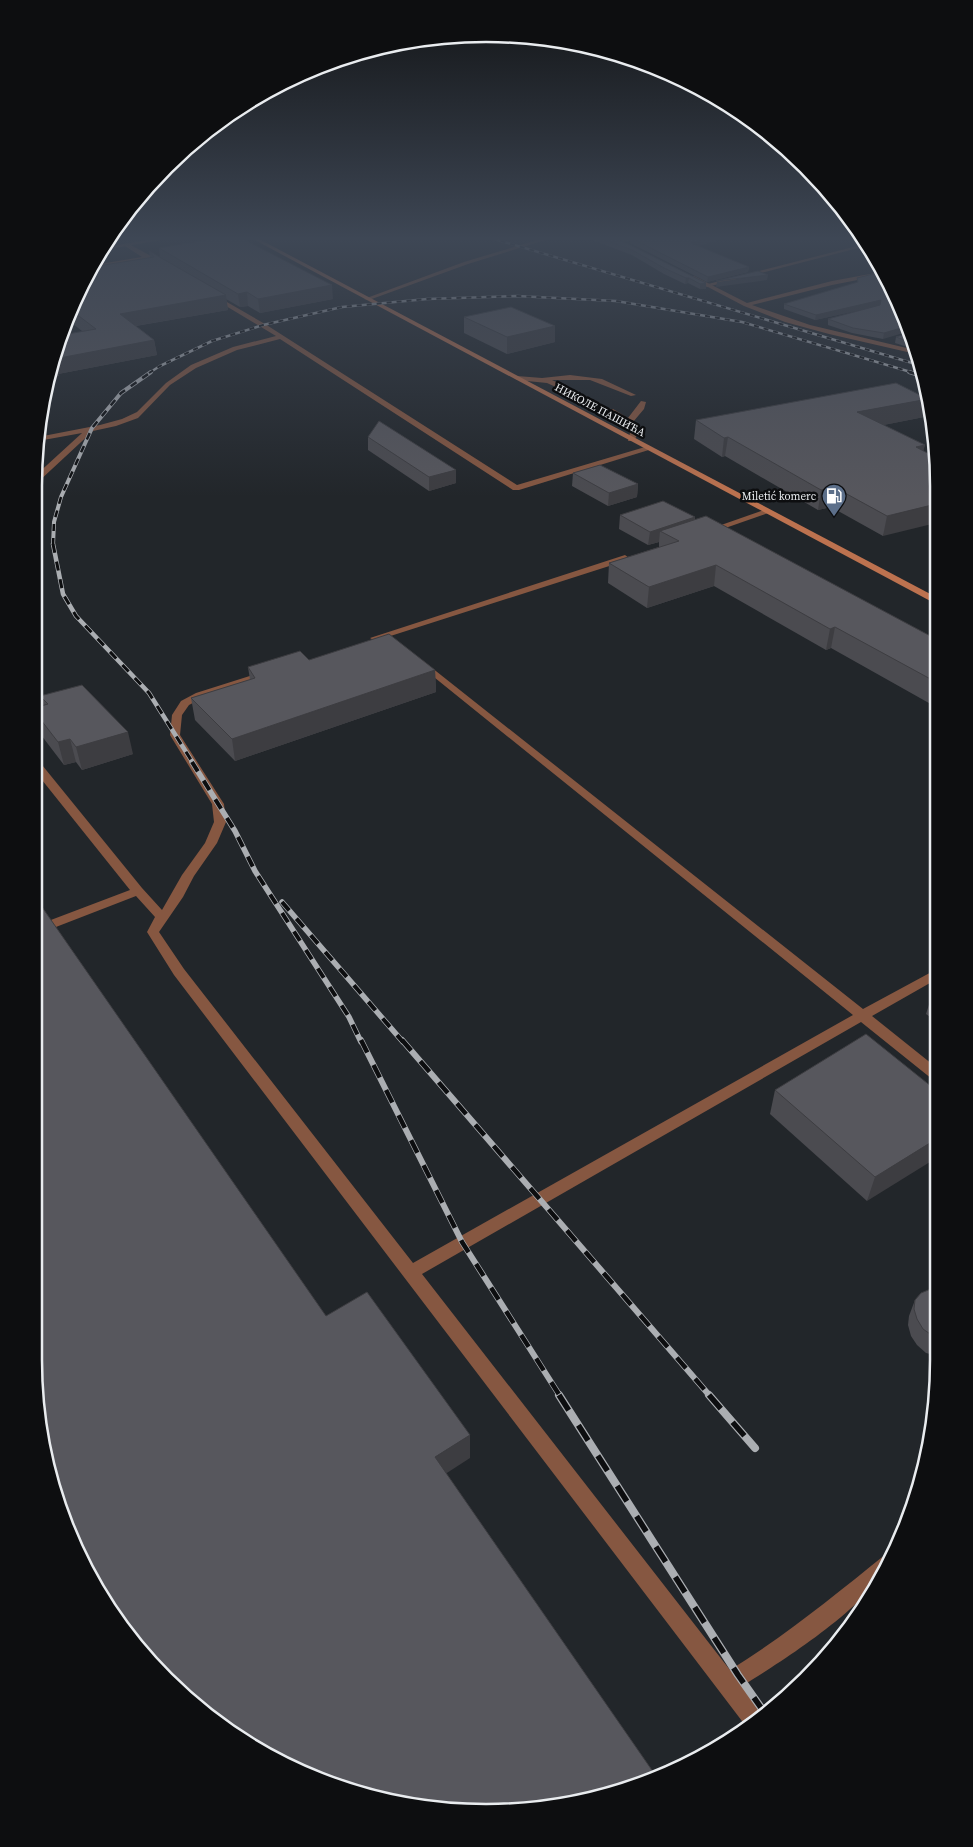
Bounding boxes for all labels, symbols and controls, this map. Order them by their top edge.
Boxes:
street label: НИКОЛЕ ПАШИЋА [552,380,648,440]
fuel station icon: Miletić komerc [821,483,847,517]
place label: Miletić komerc [742,489,817,504]

